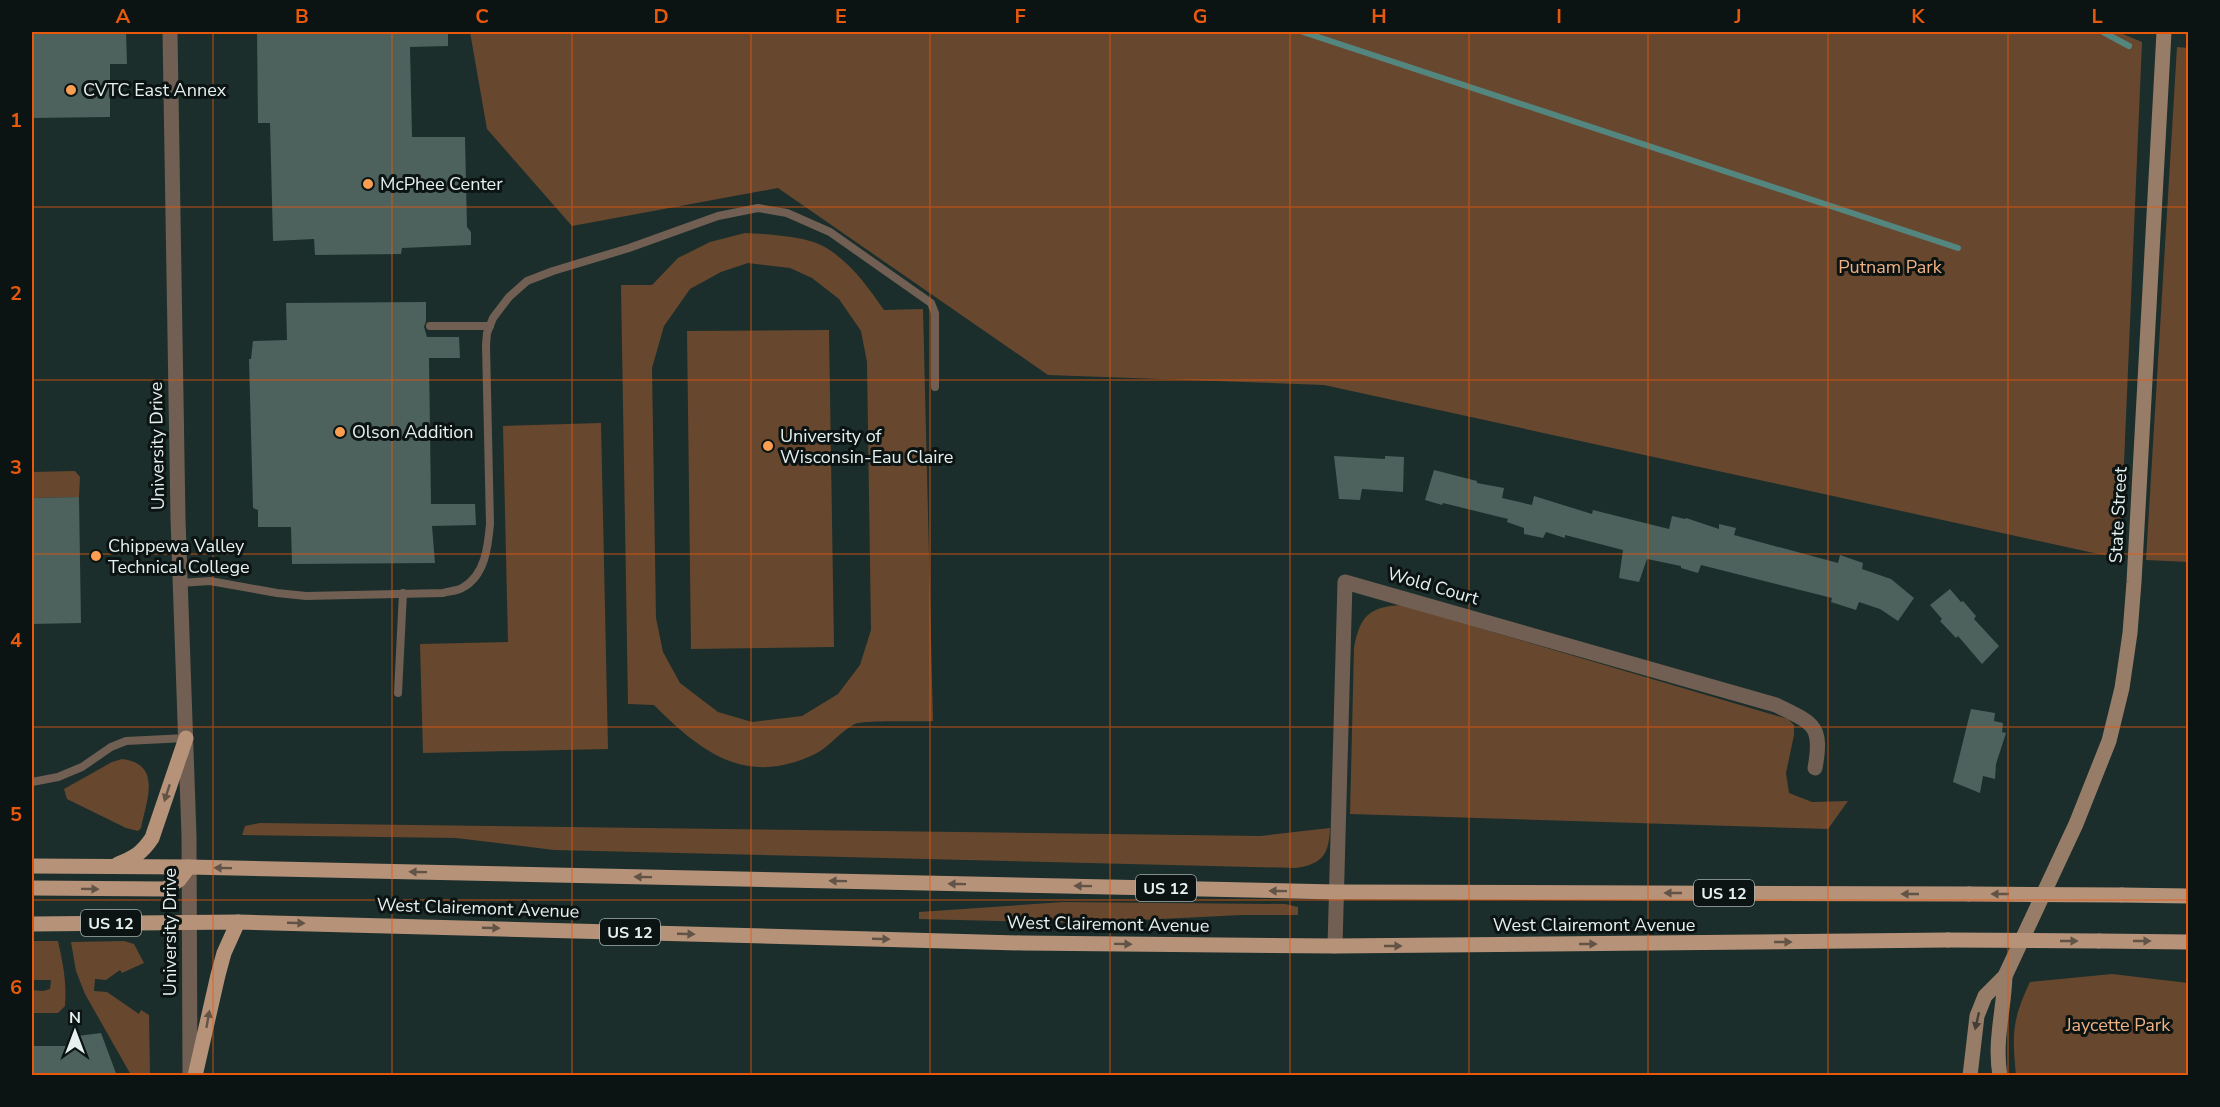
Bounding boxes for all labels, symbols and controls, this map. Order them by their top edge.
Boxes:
text: A [116,3,131,30]
text: B [295,3,309,30]
text: C [475,3,489,30]
text: D [653,3,669,30]
text: E [835,3,847,30]
text: F [1014,3,1026,30]
text: G [1193,3,1207,30]
text: H [1371,3,1387,30]
text: I [1556,3,1562,30]
text: J [1733,3,1742,30]
text: K [1911,3,1925,30]
text: L [2091,3,2103,30]
place label: CVTC East Annex [83,78,227,102]
marker: CVTC East Annex [64,83,78,97]
text: 1 [10,107,22,134]
place label: McPhee Center [380,172,503,196]
marker: McPhee Center [361,177,375,191]
park label: Putnam Park [1838,255,1943,279]
text: 2 [10,280,22,307]
street label: University Drive [144,382,170,510]
place label: Olson Addition [352,420,473,444]
place label: University of Wisconsin-Eau Claire [780,424,953,469]
marker: Olson Addition [333,425,347,439]
marker: University of Wisconsin-Eau Claire [761,439,775,453]
text: 3 [10,454,22,481]
street label: State Street [2103,466,2133,564]
place label: Chippewa Valley Technical College [108,534,250,579]
marker: Chippewa Valley Technical College [89,549,103,563]
street label: Wold Court [1385,562,1482,611]
text: 4 [10,627,22,654]
one-way arrow [161,784,171,802]
text: 5 [10,801,22,828]
one-way arrow [214,863,233,873]
one-way arrow [409,867,428,877]
street label: University Drive [158,868,182,996]
one-way arrow [634,872,653,882]
road number: US 12 [1136,875,1196,901]
one-way arrow [829,876,848,886]
one-way arrow [947,879,966,888]
road number: US 12 [1694,880,1754,906]
one-way arrow [1073,882,1092,891]
one-way arrow [80,884,99,894]
one-way arrow [1268,886,1287,895]
one-way arrow [1664,888,1683,898]
one-way arrow [1901,889,1920,899]
one-way arrow [1991,889,2010,899]
street label: West Clairemont Avenue [376,892,580,924]
road number: US 12 [81,910,141,936]
street label: West Clairemont Avenue [1006,910,1210,938]
street label: West Clairemont Avenue [1493,913,1695,937]
one-way arrow [287,918,306,928]
road number: US 12 [600,919,660,945]
one-way arrow [482,924,501,933]
one-way arrow [677,929,696,938]
one-way arrow [872,934,891,944]
one-way arrow [2060,936,2079,946]
one-way arrow [2132,936,2151,946]
one-way arrow [1774,937,1793,947]
one-way arrow [1113,939,1132,949]
one-way arrow [1579,939,1598,949]
one-way arrow [1384,941,1403,951]
text: 6 [10,974,22,1001]
north arrow [45,1002,105,1062]
text: N [69,1007,81,1029]
one-way arrow [204,1009,213,1028]
one-way arrow [1971,1012,1981,1030]
park label: Jaycette Park [2065,1013,2171,1037]

